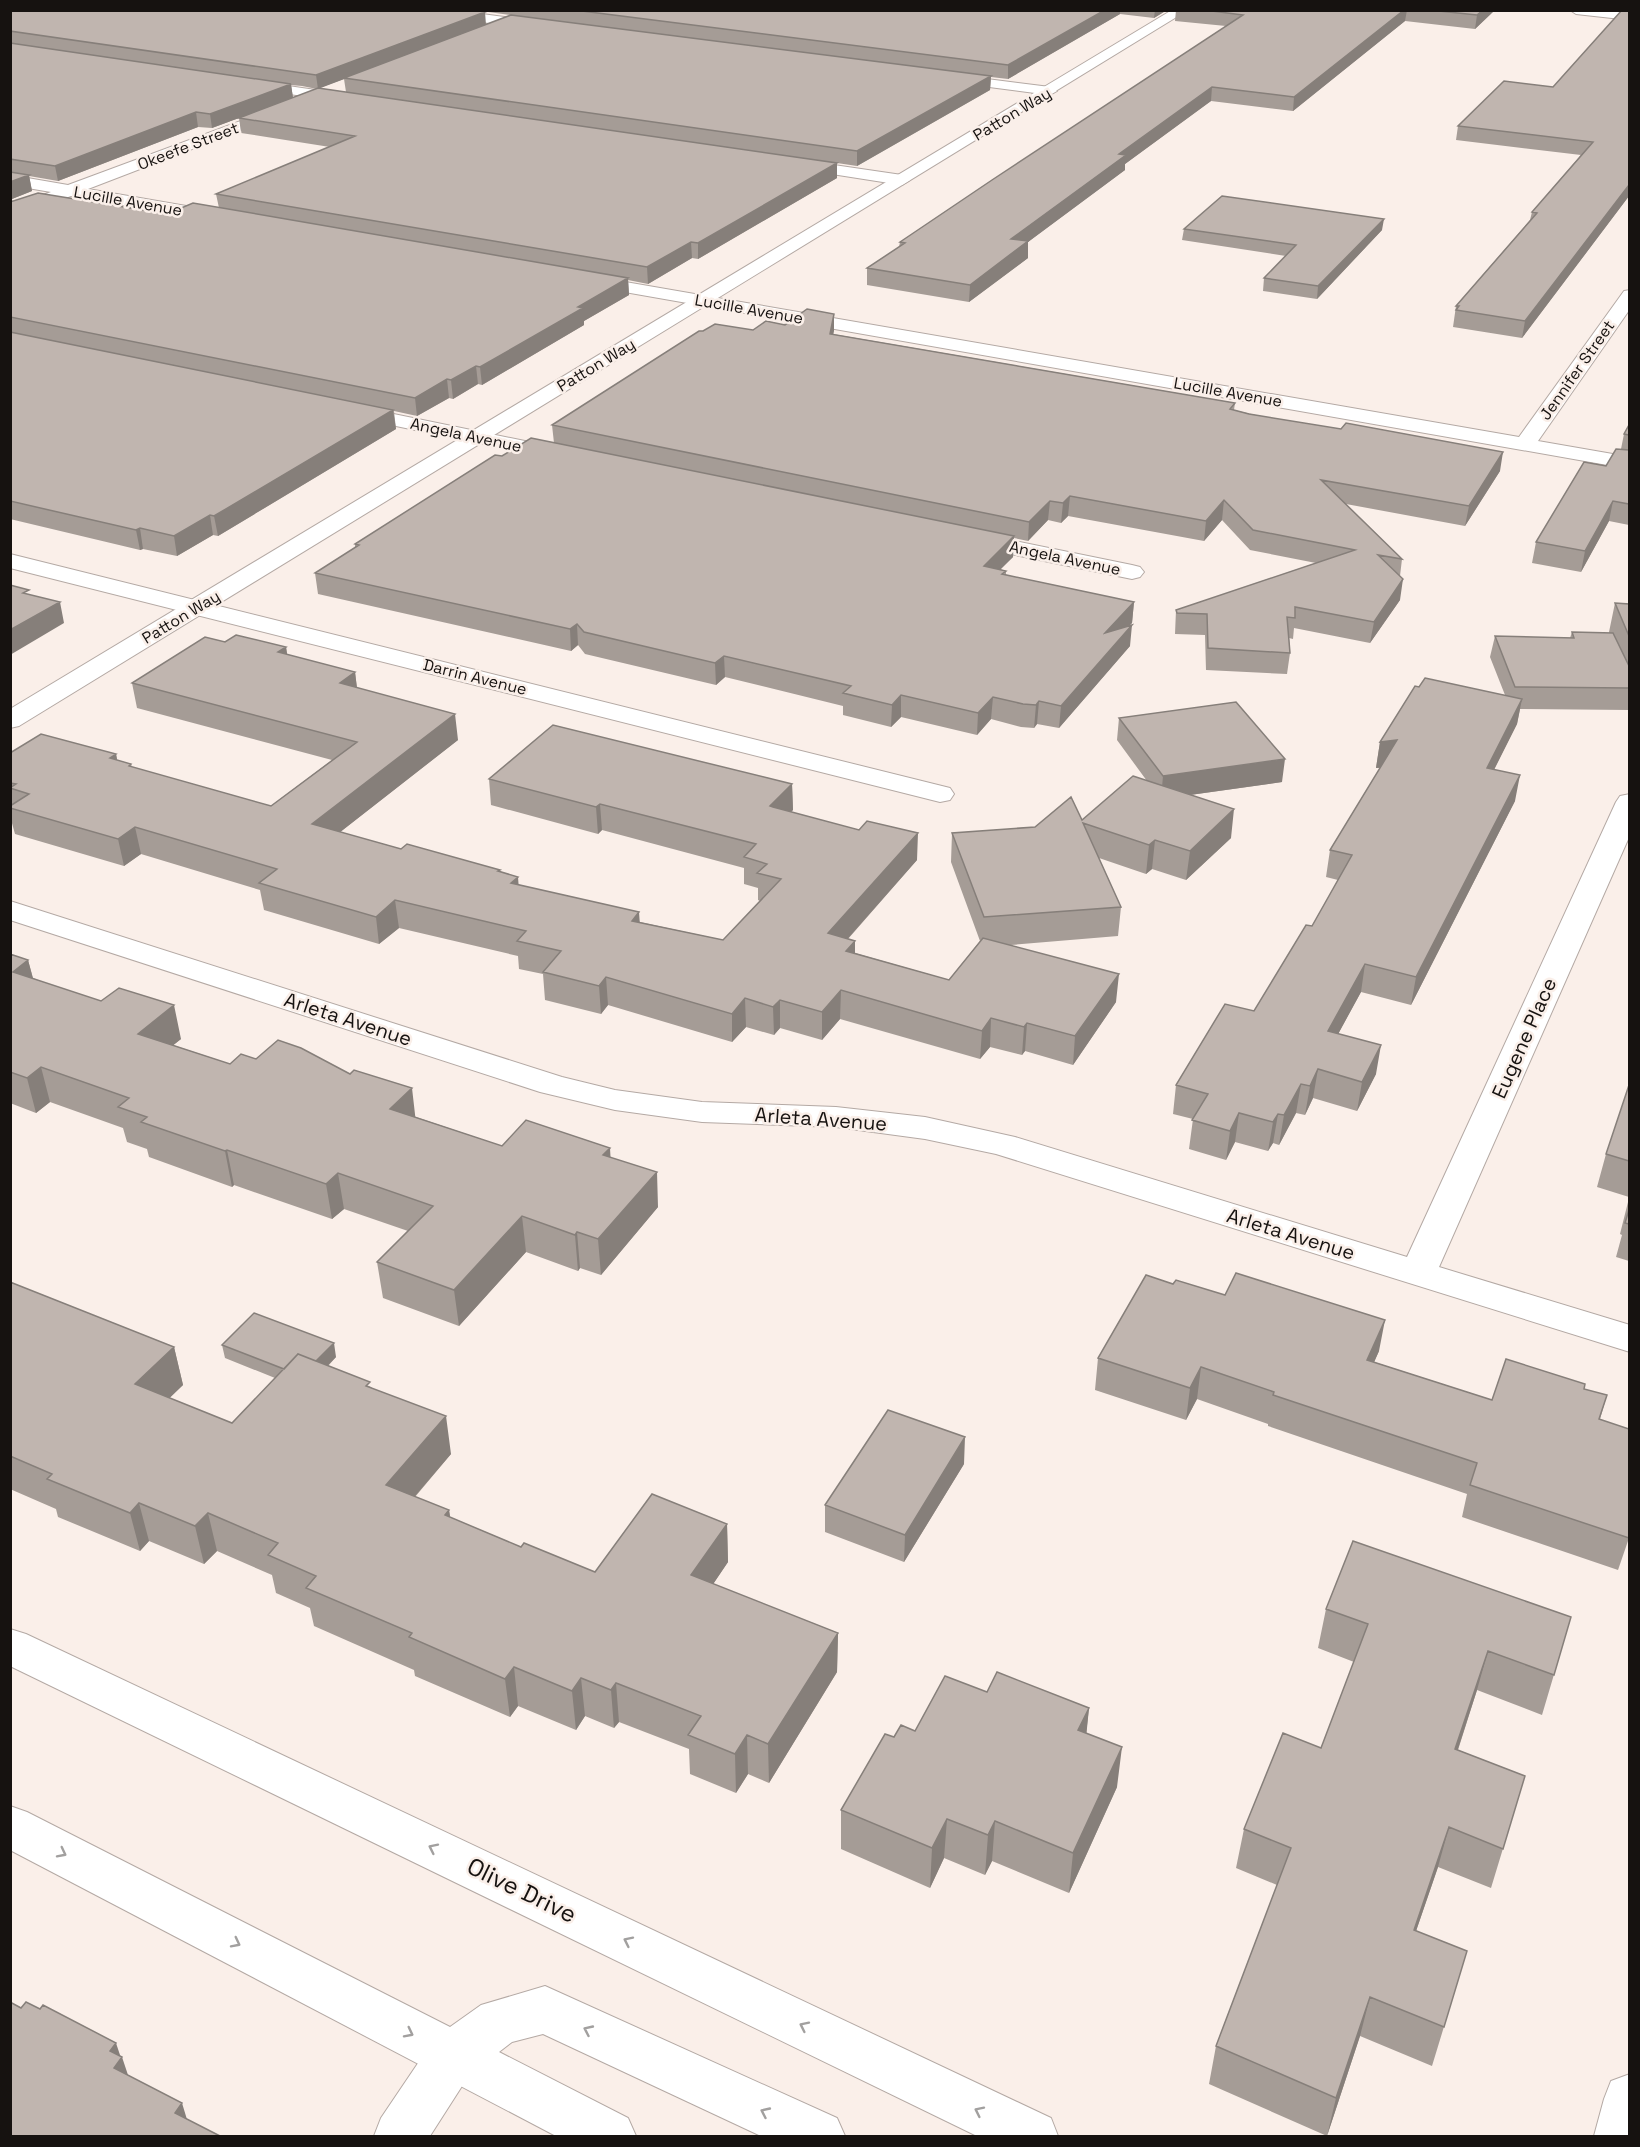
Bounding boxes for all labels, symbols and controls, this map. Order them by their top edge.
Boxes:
street label: Patton Way [969,82,1055,146]
street label: Okeefe Street [134,117,242,175]
street label: Lucille Avenue [72,181,184,221]
street label: Lucille Avenue [693,289,805,329]
street label: Jennifer Street [1535,316,1619,424]
street label: Patton Way [553,333,639,397]
street label: Lucille Avenue [1172,372,1284,412]
street label: Angela Avenue [408,413,524,457]
street label: Angela Avenue [1007,536,1123,580]
street label: Patton Way [138,585,224,649]
street label: Darrin Avenue [421,654,529,700]
street label: Eugene Place [1486,974,1562,1102]
street label: Arleta Avenue [281,986,415,1052]
street label: Arleta Avenue [754,1101,888,1137]
street label: Arleta Avenue [1224,1202,1358,1266]
one-way arrow [429,1843,440,1855]
one-way arrow [56,1846,67,1857]
street label: Olive Drive [462,1850,582,1930]
one-way arrow [229,1936,240,1947]
one-way arrow [624,1937,635,1949]
one-way arrow [799,2022,810,2034]
one-way arrow [402,2025,413,2037]
one-way arrow [583,2025,594,2037]
one-way arrow [760,2107,771,2119]
one-way arrow [975,2107,986,2118]

